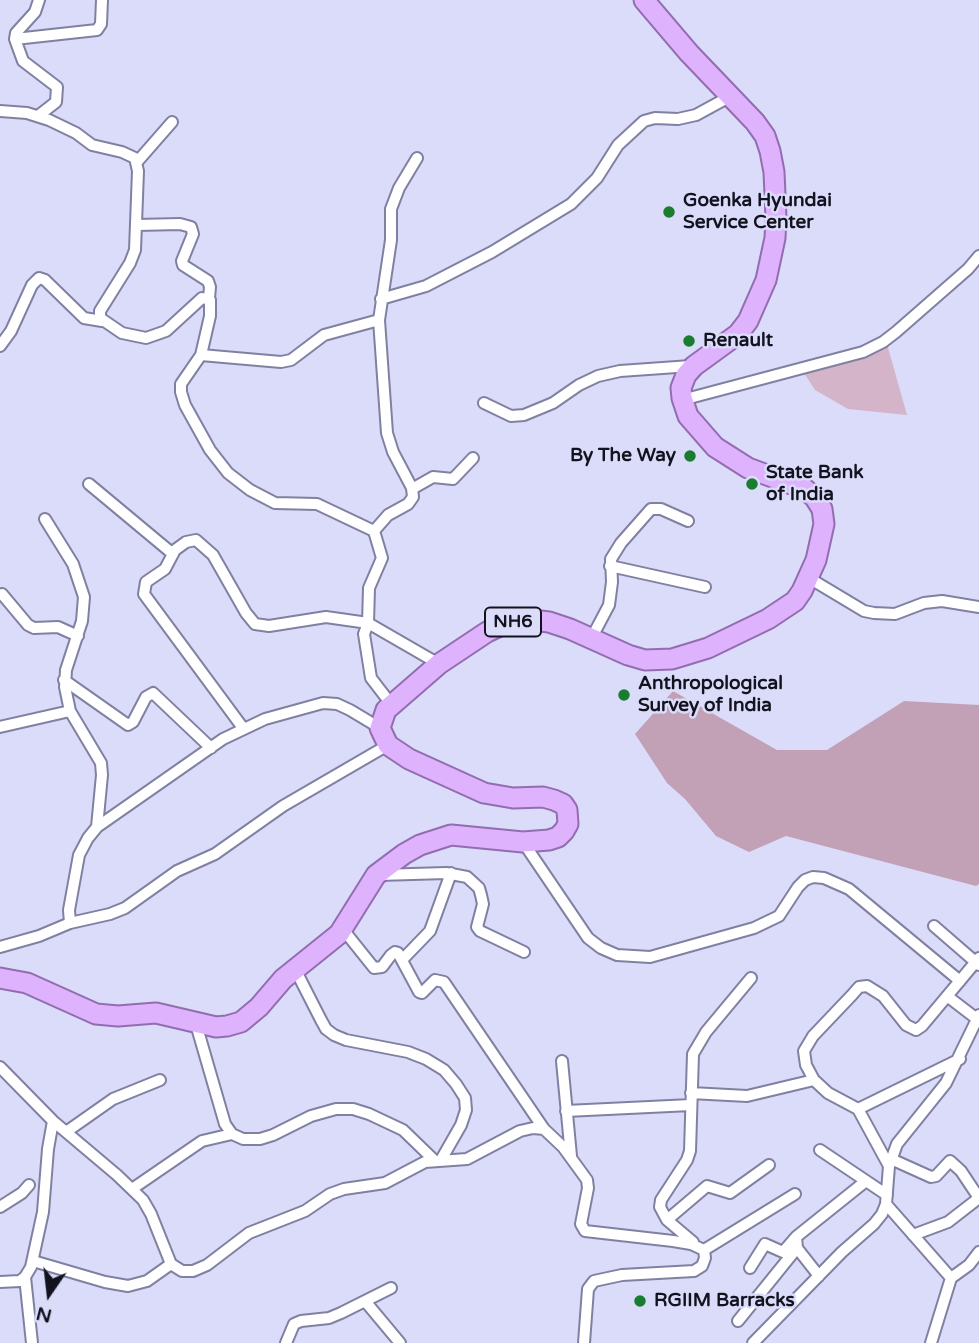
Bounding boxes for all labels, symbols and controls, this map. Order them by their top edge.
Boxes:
place label: Goenka Hyundai Service Center [683,190,832,234]
marker: Goenka Hyundai Service Center [661,204,677,220]
place label: Renault [703,330,773,352]
marker: Renault [681,333,697,349]
place label: By The Way [570,445,676,467]
marker: By The Way [682,448,698,464]
place label: State Bank of India [766,462,864,506]
marker: State Bank of India [744,476,760,492]
road number: NH6 [485,608,541,636]
place label: Anthropological Survey of India [638,673,783,717]
marker: Anthropological Survey of India [616,687,632,703]
north arrow [14,1259,84,1329]
place label: RGIIM Barracks [654,1290,795,1312]
marker: RGIIM Barracks [632,1293,648,1309]
text: N [34,1302,54,1327]

